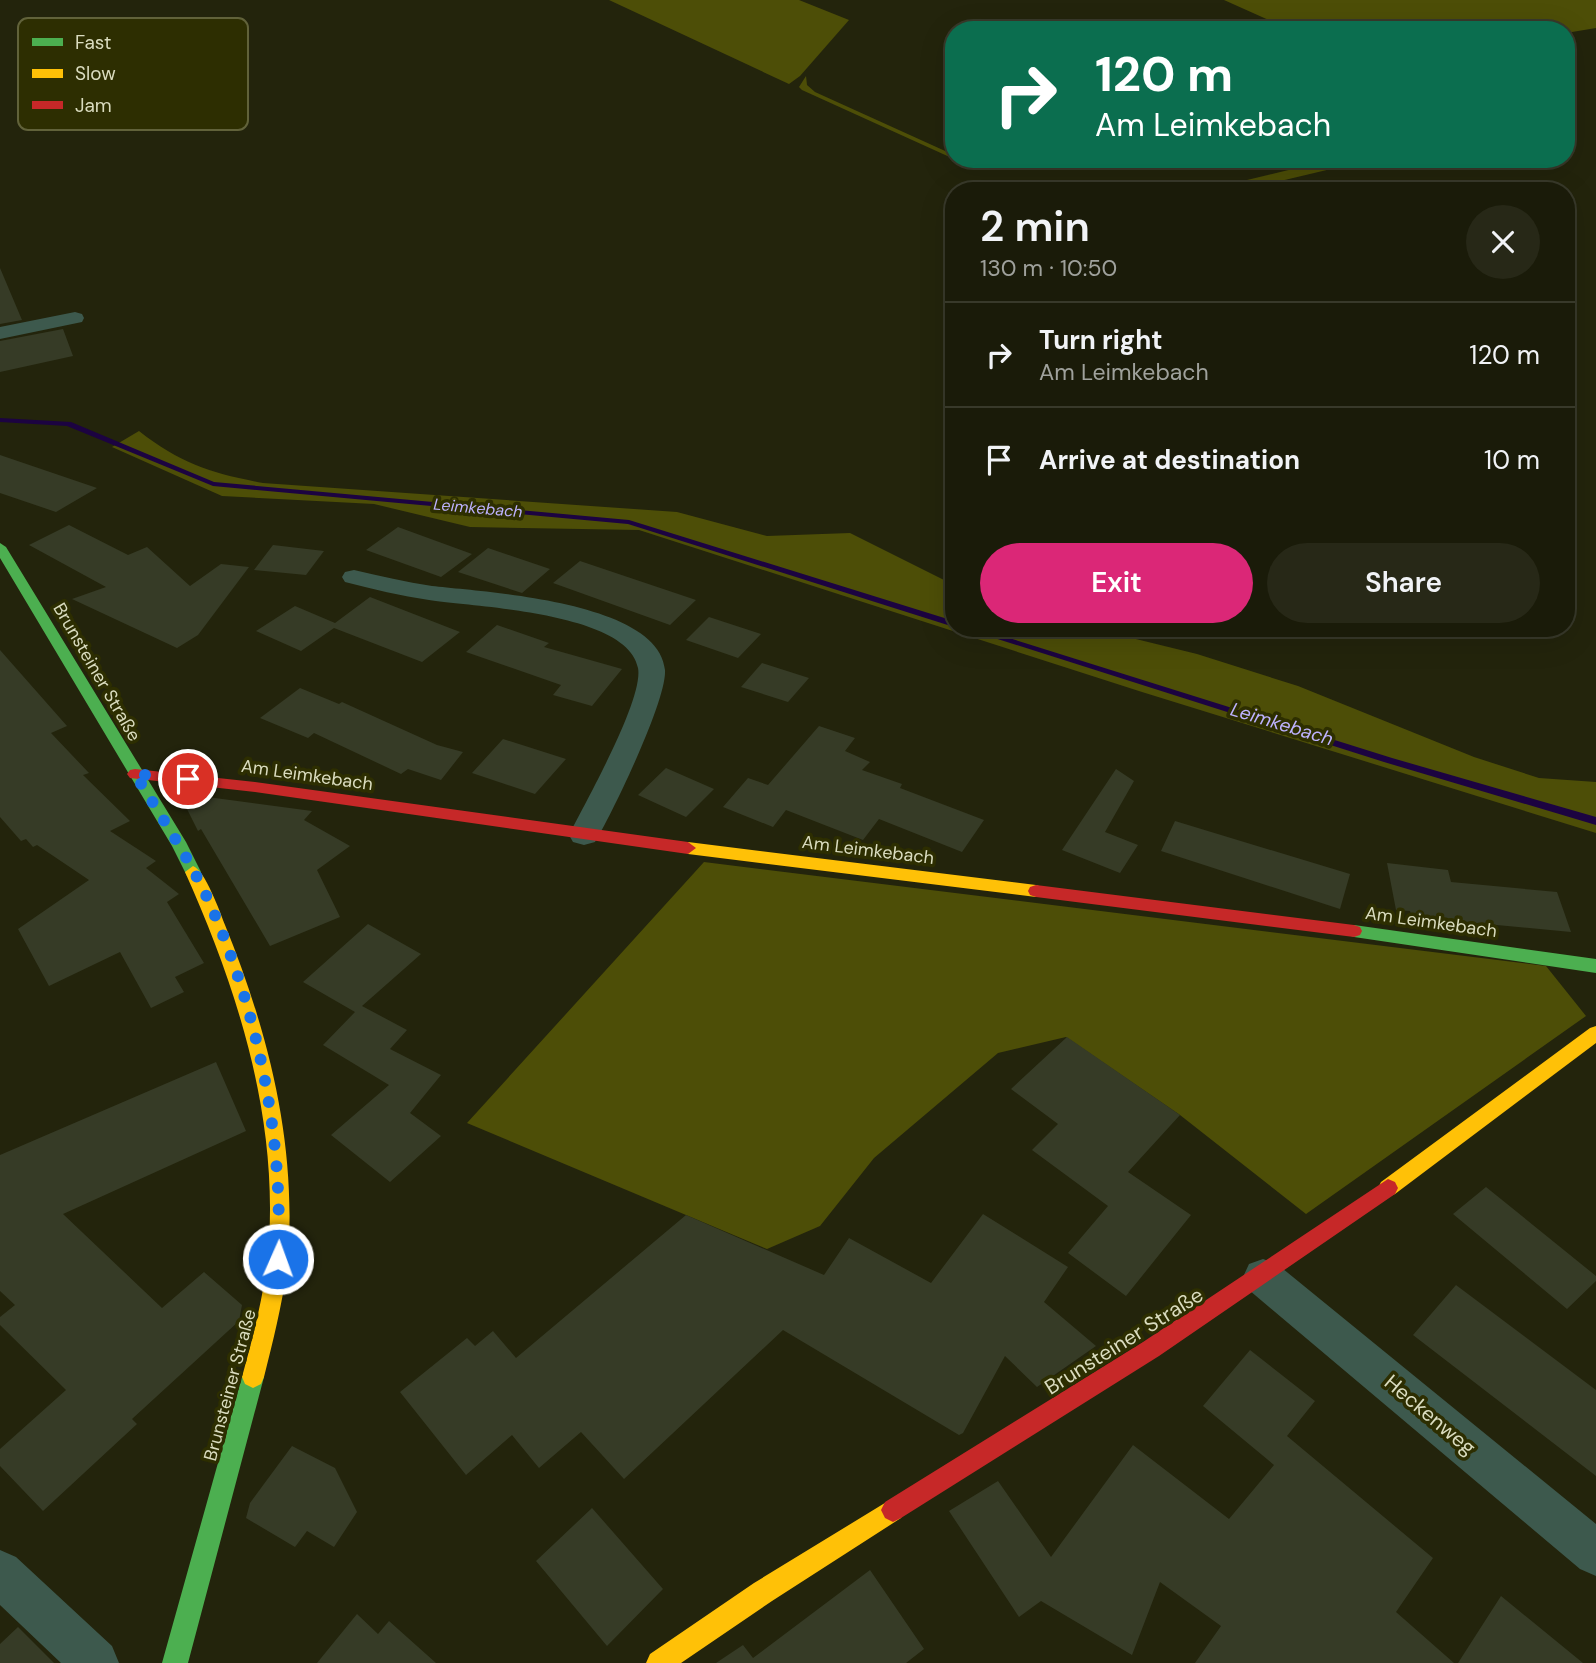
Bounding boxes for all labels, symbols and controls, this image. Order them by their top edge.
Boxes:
legend [18,18,248,130]
text: Fast [75,30,111,55]
text: 120 m [1095,42,1233,106]
icon: right [980,49,1071,140]
text: Slow [75,61,116,86]
text: Jam [75,93,112,118]
text: Am Leimkebach [1095,104,1331,146]
text: 2 min [980,199,1090,254]
button: close [1466,205,1540,279]
text: 130 m · 10:50 [980,253,1117,283]
text: Turn right [1039,323,1163,357]
icon: right [980,336,1018,374]
text: 120 m [1469,338,1540,372]
text: Am Leimkebach [1039,357,1209,387]
icon: arrive [980,441,1018,479]
text: Arrive at destination [1039,443,1300,477]
text: 10 m [1484,443,1540,477]
water label: Leimkebach [433,494,523,522]
button: Exit [980,543,1253,623]
button: Share [1267,543,1540,623]
street label: Brunsteiner Straße [48,598,146,746]
water label: Leimkebach [1228,697,1336,751]
pin [158,749,218,809]
street label: Am Leimkebach [240,754,374,796]
icon: arrive [169,760,207,798]
street label: Am Leimkebach [801,830,935,870]
street label: Am Leimkebach [1364,901,1498,943]
position arrow [241,1222,315,1296]
street label: Brunsteiner Straße [1039,1281,1209,1401]
street label: Brunsteiner Straße [198,1307,262,1463]
street label: Heckenweg [1378,1369,1482,1462]

